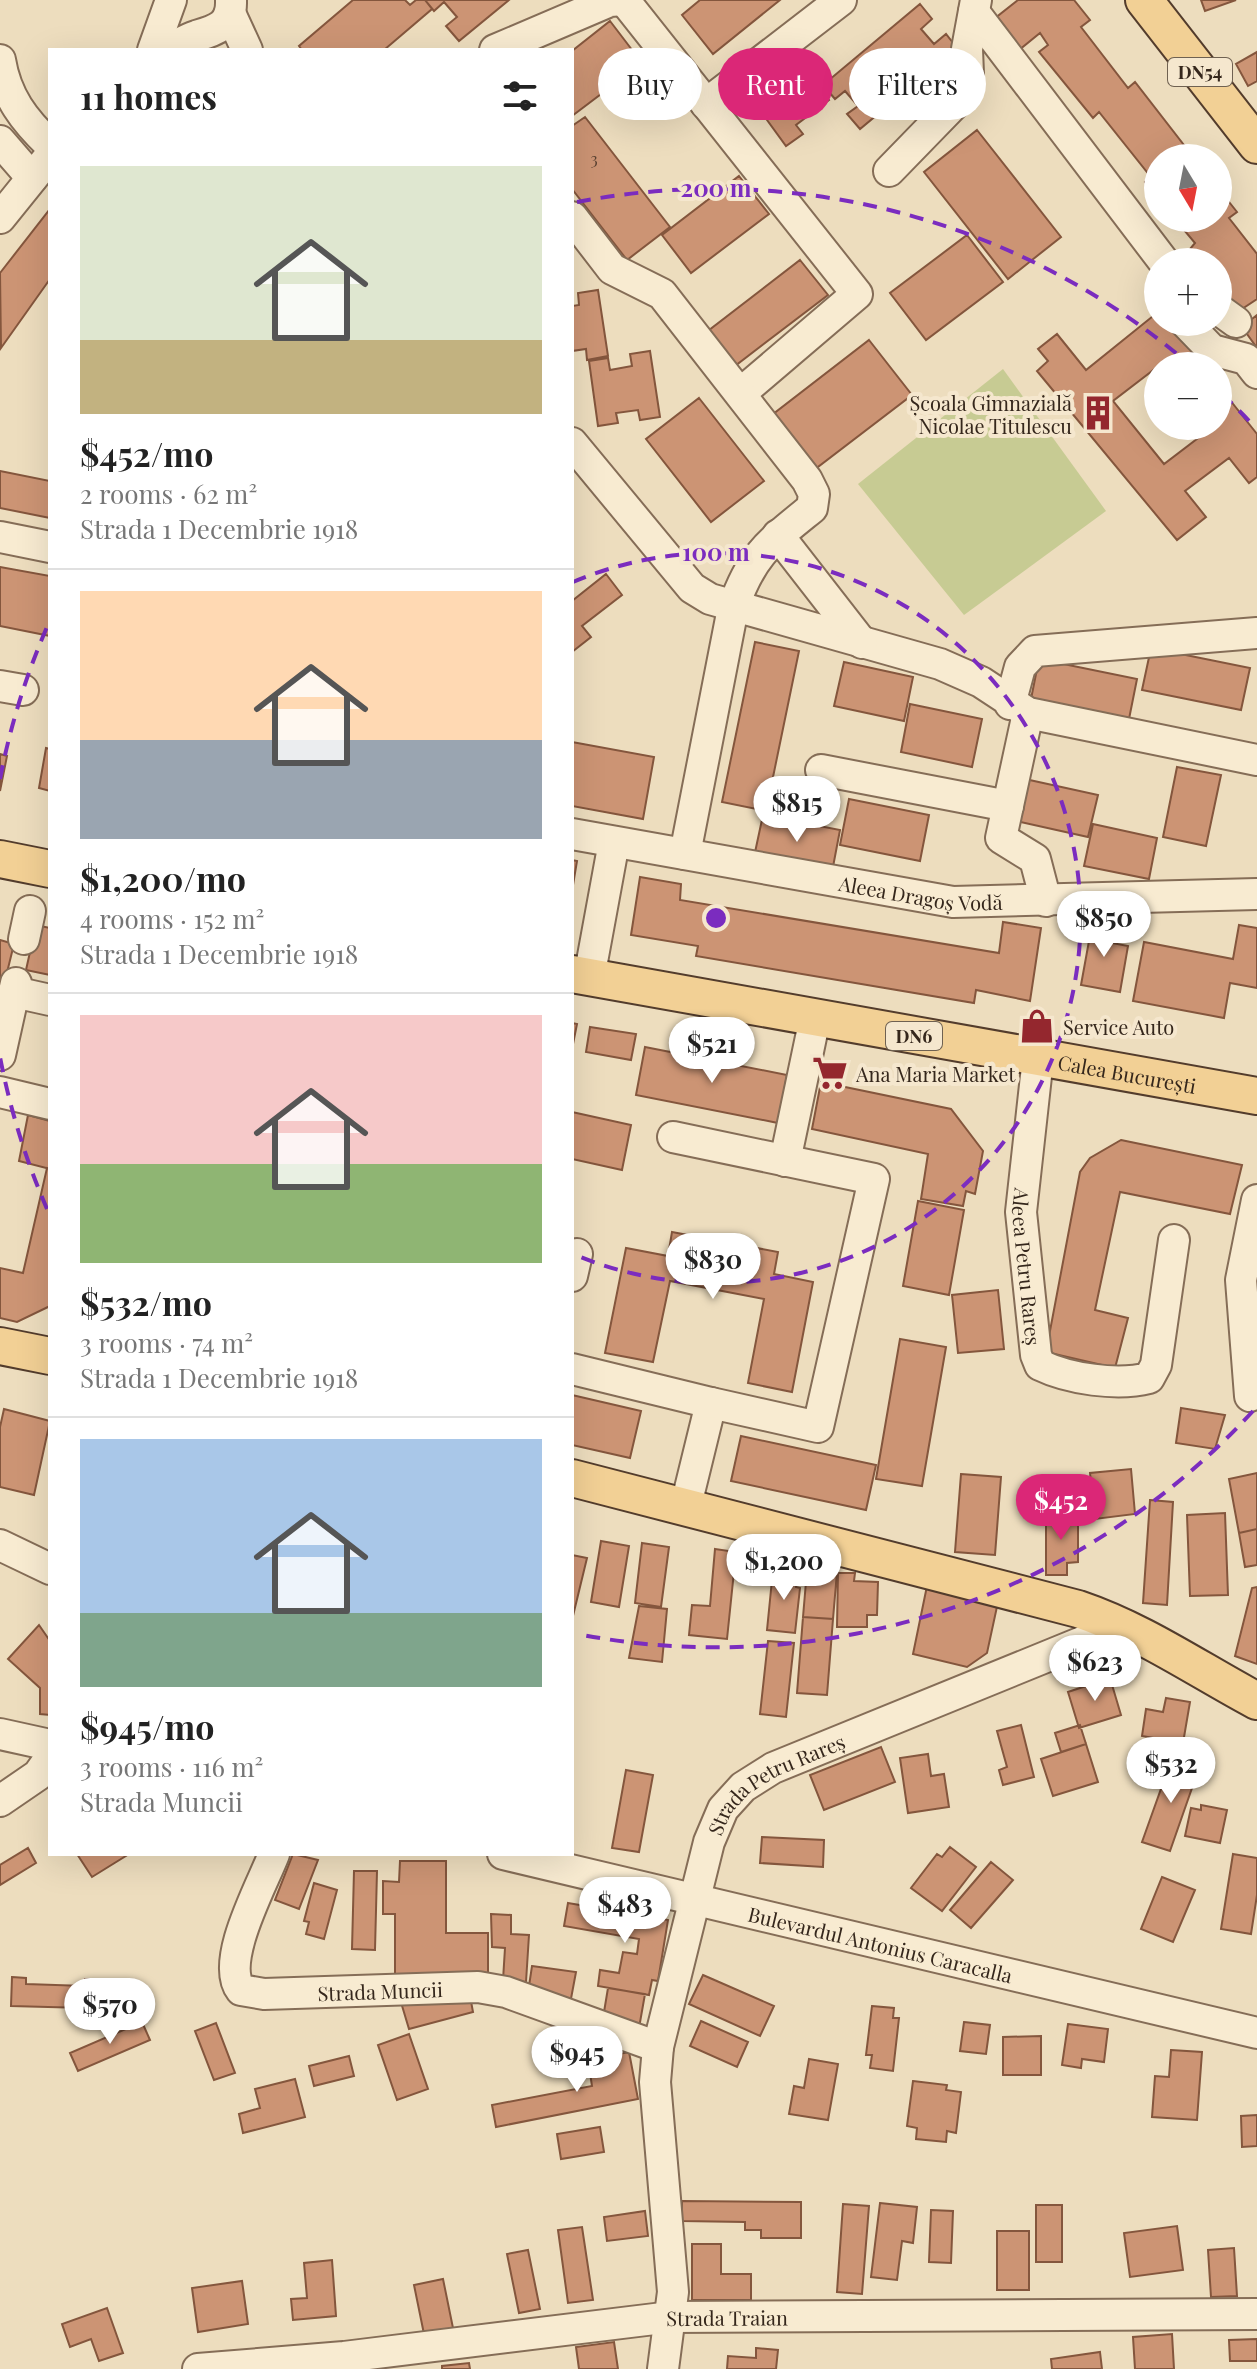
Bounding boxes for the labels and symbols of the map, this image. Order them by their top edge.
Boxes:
road number: DN54 [1168,58,1232,86]
north arrow [1144,144,1232,232]
house number: 3 [590,148,598,169]
text: 200 m [681,171,752,203]
place label: Școala Gimnazială Nicolae Titulescu [910,389,1072,439]
building icon: Școala Gimnazială Nicolae Titulescu [1079,394,1117,432]
text: 100 m [682,535,750,567]
pin: $815 [750,776,844,844]
street label: Aleea Dragoș Vodă [836,868,1003,916]
pin: $850 [1057,891,1151,959]
centre of rings [702,904,730,932]
shop icon: Service Auto [1018,1007,1056,1045]
place label: Service Auto [1063,1013,1174,1040]
pin: $521 [665,1017,759,1085]
road number: DN6 [886,1022,942,1050]
street label: Calea București [1056,1047,1199,1098]
supermarket icon: Ana Maria Market [811,1054,849,1092]
place label: Ana Maria Market [855,1060,1016,1087]
street label: Aleea Petru Rareș [1007,1186,1048,1347]
pin: $830 [666,1233,760,1301]
pin: $452 [1014,1474,1108,1542]
pin: $1,200 [719,1534,849,1602]
pin: $623 [1048,1635,1142,1703]
street label: Strada Petru Rareș [700,1727,849,1839]
pin: $532 [1124,1737,1218,1805]
pin: $483 [578,1877,672,1945]
street label: Bulevardul Antonius Caracalla [746,1899,1015,1988]
street label: Strada Muncii [317,1975,443,2006]
pin: $570 [63,1978,157,2046]
pin: $945 [530,2026,624,2094]
street label: Strada Traian [666,2303,788,2331]

